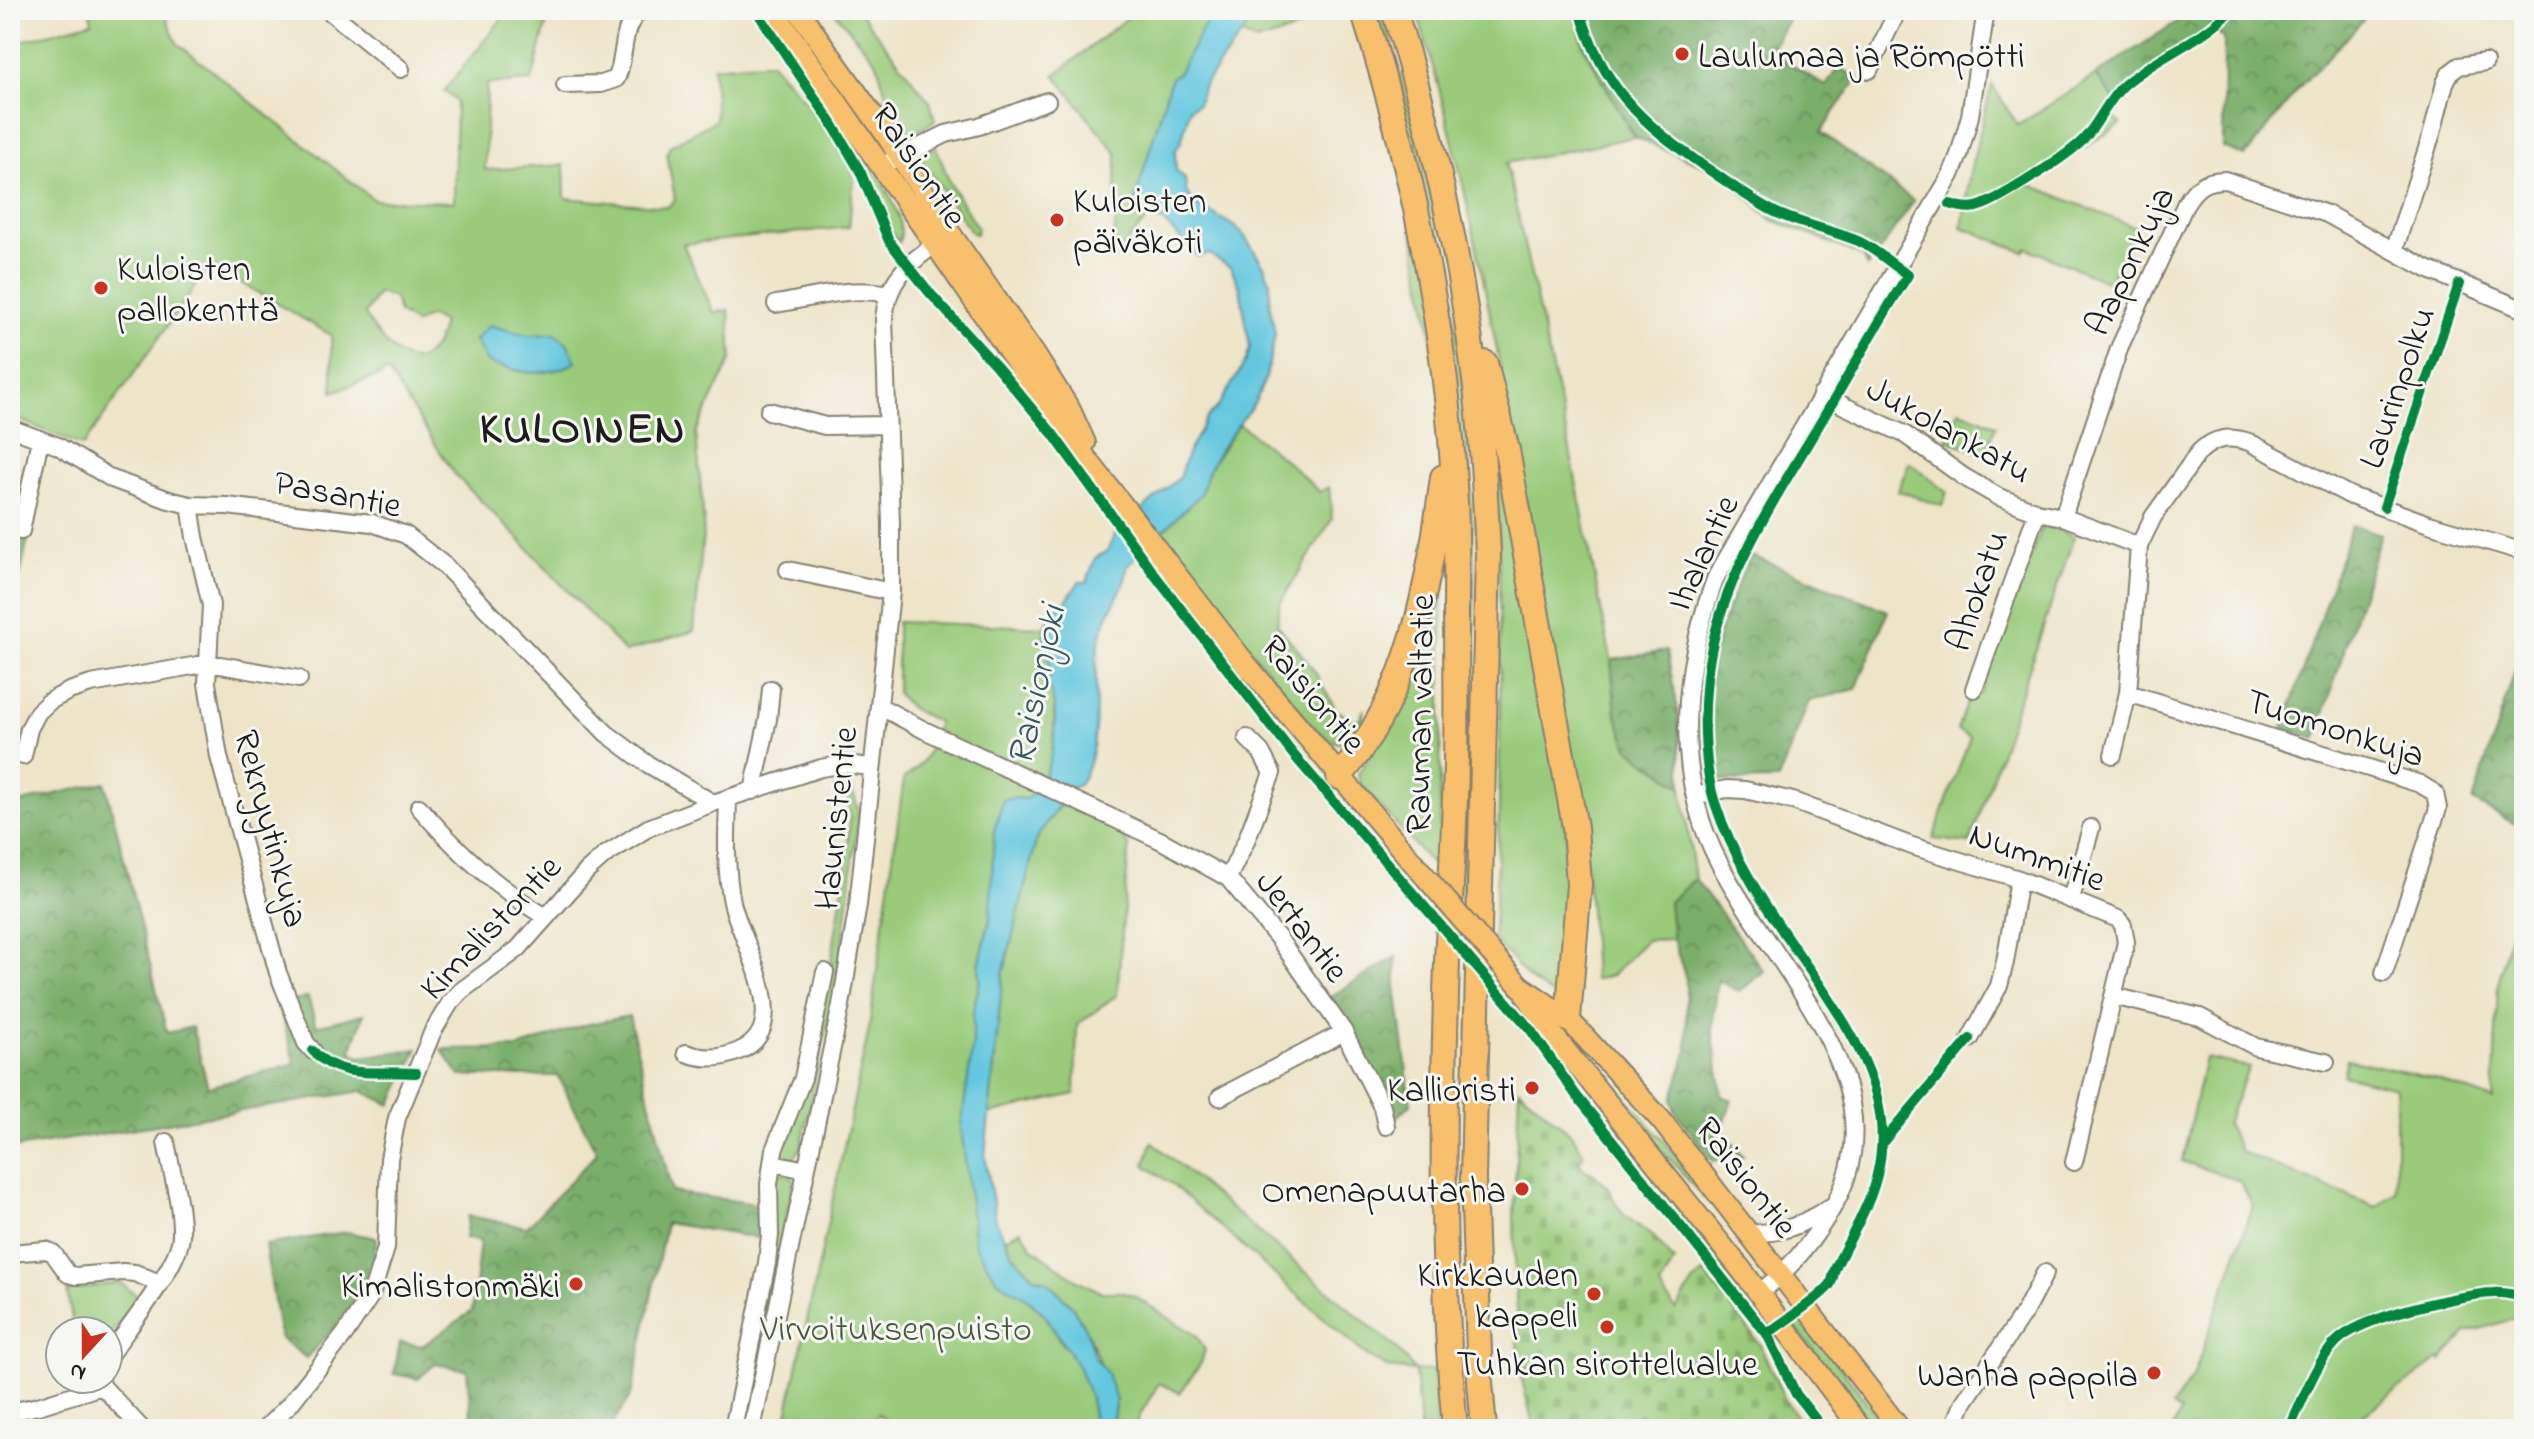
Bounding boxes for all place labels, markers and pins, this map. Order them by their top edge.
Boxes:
place label: Laulumaa ja Römpötti [1698,32,2025,85]
marker: Laulumaa ja Römpötti [1673,45,1691,63]
place label: Kuloisten päiväkoti [1073,177,1207,271]
marker: Kuloisten päiväkoti [1048,211,1066,229]
place label: Kuloisten pallokenttä [117,245,278,339]
marker: Kuloisten pallokenttä [92,279,110,297]
place label: Kallioristi [1387,1066,1516,1119]
marker: Kallioristi [1523,1079,1541,1097]
place label: Omenapuutarha [1261,1167,1506,1220]
marker: Omenapuutarha [1513,1180,1531,1198]
place label: Kirkkauden kappeli [1417,1251,1578,1345]
place label: Kimalistonmäki [341,1262,560,1315]
marker: Kimalistonmäki [567,1275,585,1293]
marker: Kirkkauden kappeli [1585,1285,1603,1303]
marker: Tuhkan sirottelualue [1598,1318,1616,1336]
place label: Tuhkan sirottelualue [1456,1340,1759,1393]
place label: Wanha pappila [1917,1351,2138,1404]
marker: Wanha pappila [2145,1364,2163,1382]

